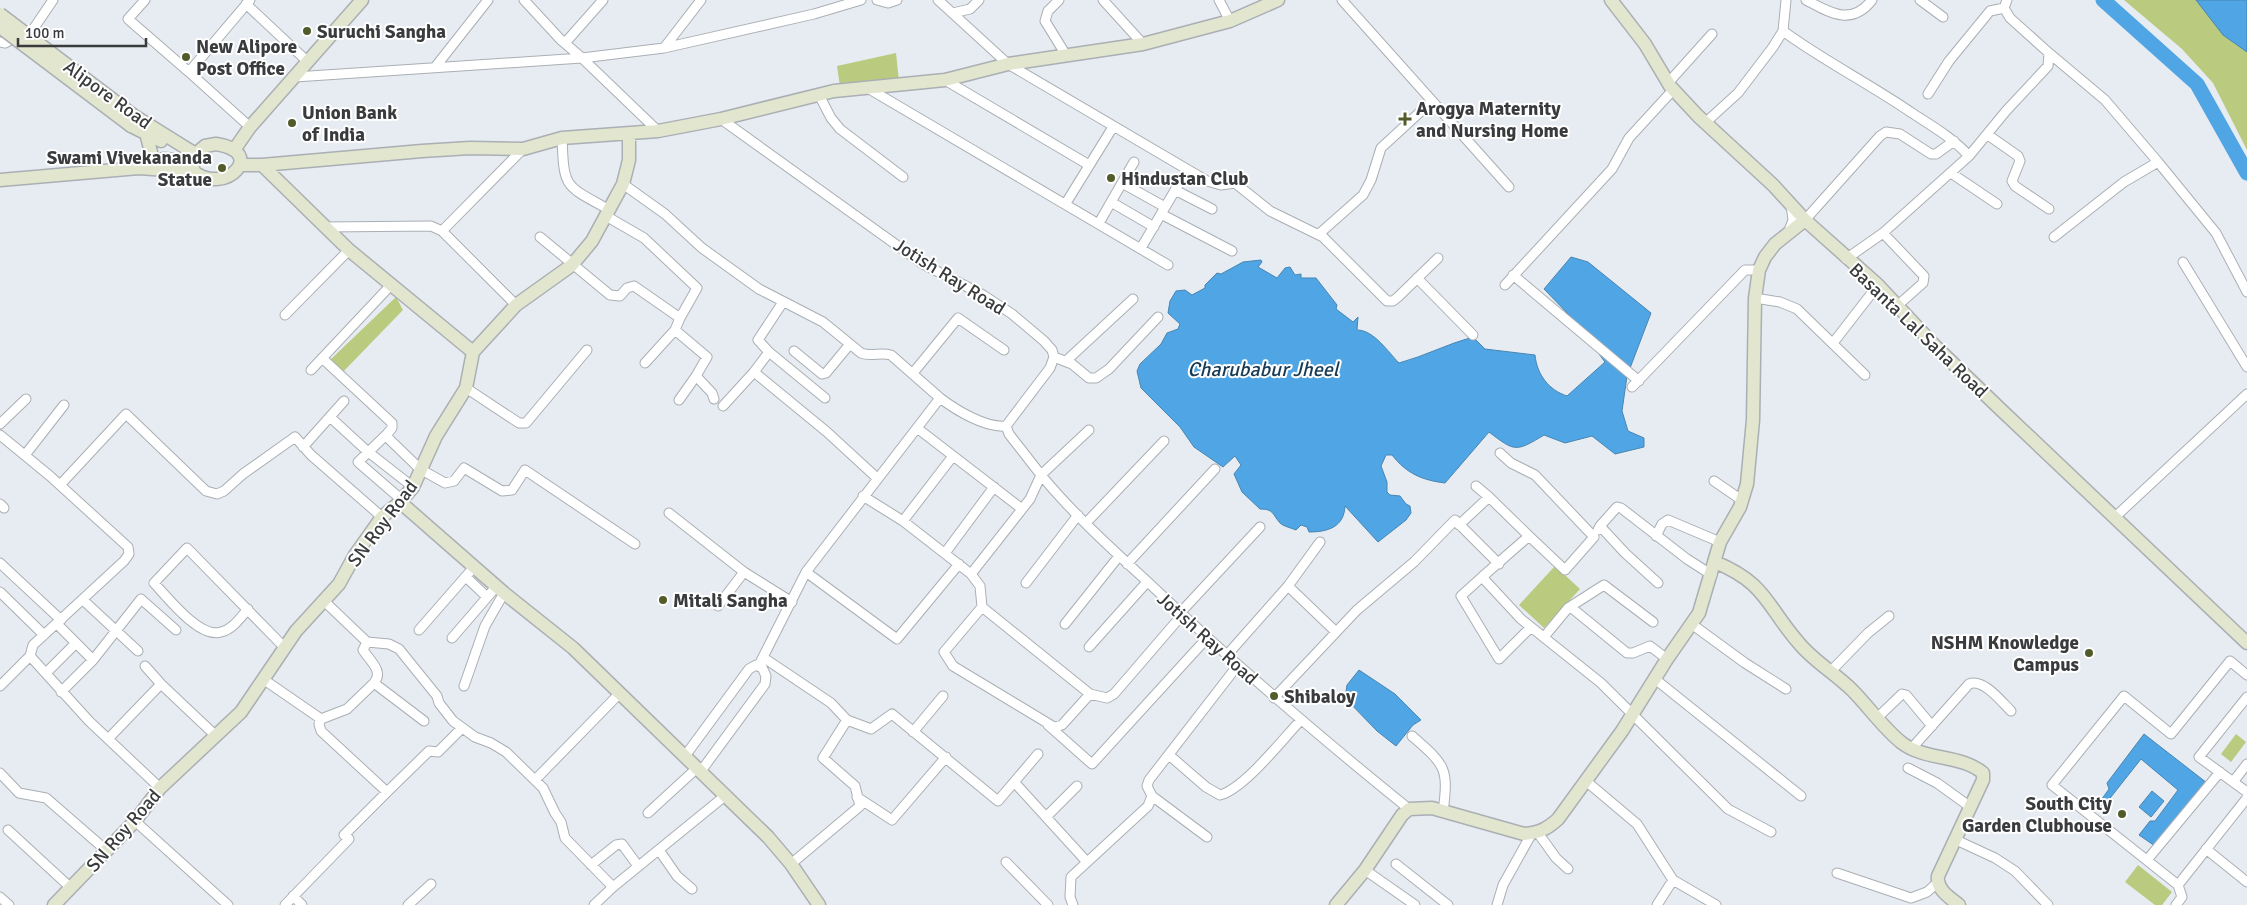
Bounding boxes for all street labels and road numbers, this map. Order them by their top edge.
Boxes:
street label: Alipore Road [59,55,156,135]
street label: Jotish Ray Road [889,233,1010,321]
street label: Basanta Lal Saha Road [1844,258,1993,403]
street label: SN Roy Road [342,476,423,572]
street label: Jotish Ray Road [1152,587,1263,690]
street label: SN Roy Road [81,784,166,877]

